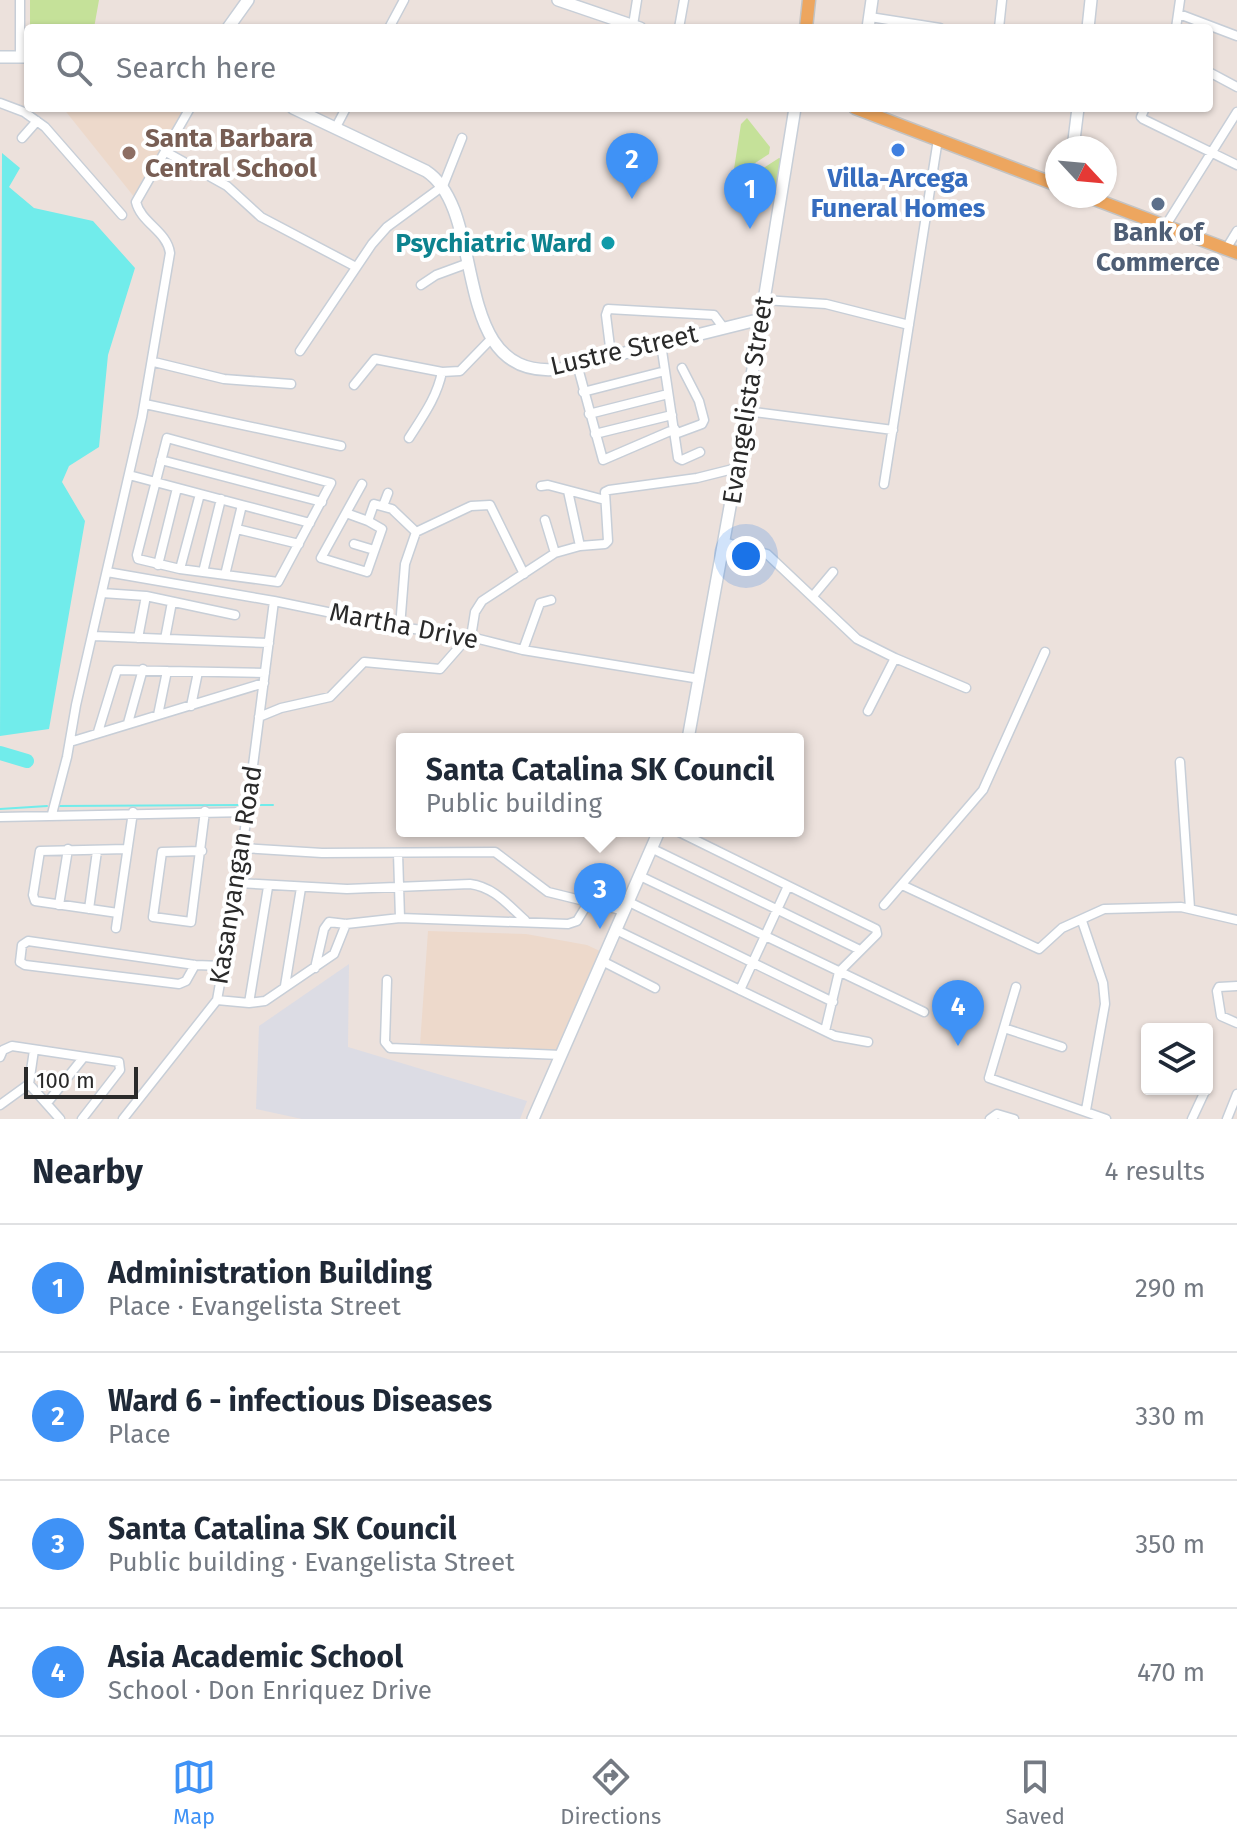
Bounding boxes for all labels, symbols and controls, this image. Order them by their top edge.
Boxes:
search box [24,24,1213,112]
icon: search [52,46,96,90]
text: Search here [116,50,276,86]
place label: Santa Barbara Central School [145,123,317,184]
pin: 2 [606,133,658,199]
north arrow [1045,136,1117,208]
marker: Villa-Arcega Funeral Homes [889,141,907,159]
marker: Santa Barbara Central School [120,144,138,162]
pin: 1 [724,163,776,229]
place label: Villa-Arcega Funeral Homes [811,163,986,224]
marker: Bank of Commerce [1149,195,1167,213]
place label: Bank of Commerce [1096,217,1220,278]
place label: Psychiatric Ward [396,228,592,259]
marker: Psychiatric Ward [599,234,617,252]
street label: Evangelista Street [716,293,780,506]
street label: Lustre Street [547,318,701,382]
your location [726,536,766,576]
street label: Martha Drive [327,596,481,656]
popup [396,733,804,837]
text: Santa Catalina SK Council [426,752,774,788]
street label: Kasanyangan Road [203,763,269,987]
text: Public building [426,788,602,819]
pin: 3 [574,863,626,929]
pin: 4 [932,980,984,1046]
map controls [1141,1023,1213,1095]
button: layers [1141,1023,1213,1095]
scale bar [24,1063,138,1099]
text: 100 m [36,1067,95,1094]
text: Nearby [32,1151,143,1192]
text: 4 results [1104,1156,1205,1187]
text: Administration Building [108,1255,432,1291]
text: 1 [52,1273,64,1304]
text: 290 m [1135,1273,1205,1304]
text: Place · Evangelista Street [108,1291,401,1322]
text: Ward 6 - infectious Diseases [108,1383,492,1419]
text: 2 [51,1401,65,1432]
text: 330 m [1135,1401,1205,1432]
text: Place [108,1419,171,1450]
text: Santa Catalina SK Council [108,1511,456,1547]
text: 3 [51,1529,65,1560]
text: 350 m [1135,1529,1205,1560]
text: Public building · Evangelista Street [108,1547,515,1578]
text: Asia Academic School [108,1639,403,1675]
text: 4 [51,1657,65,1688]
text: 470 m [1137,1657,1205,1688]
text: School · Don Enriquez Drive [108,1675,432,1706]
tab: Map [172,1755,216,1830]
tab: Directions [560,1755,661,1830]
tab: Saved [1005,1755,1065,1830]

